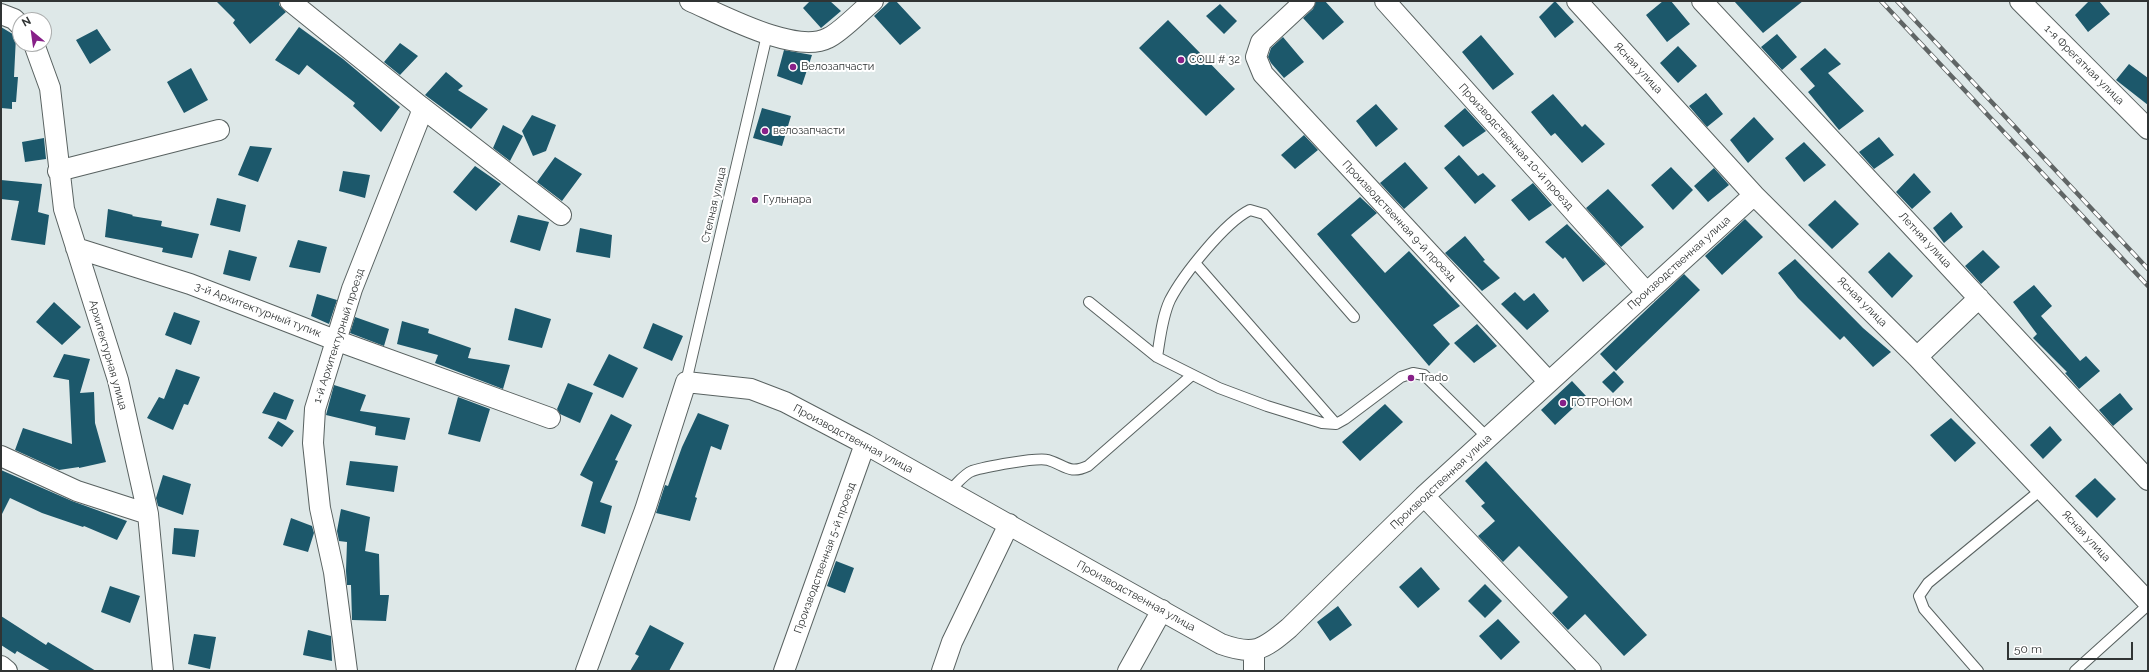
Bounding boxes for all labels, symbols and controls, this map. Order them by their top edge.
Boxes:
north arrow [12,12,52,52]
text: N [20,14,33,30]
street label: 1-я Фрегатная улица [2041,22,2127,108]
street label: Ясная улица [1611,40,1665,96]
place label: СОШ # 32 [1189,53,1240,67]
marker: СОШ # 32 [1176,55,1186,65]
place label: Велозапчасти [801,60,874,74]
marker: Велозапчасти [788,62,798,72]
street label: Производственная 10-й проезд [1456,81,1576,213]
place label: велозапчасти [773,124,845,138]
marker: велозапчасти [760,126,770,136]
street label: Производственная 9-й проезд [1339,158,1459,284]
street label: Степная улица [699,166,729,244]
place label: Гульнара [763,193,811,207]
marker: Гульнара [750,195,760,205]
street label: Летняя улица [1896,209,1954,271]
street label: Производственная улица [1625,213,1733,313]
street label: 1-й Архитектурный проезд [311,267,367,405]
street label: Ясная улица [1834,274,1890,330]
street label: 3-й Архитектурный тупик [193,280,323,340]
street label: Архитектурная улица [86,299,130,411]
place label: Trado [1419,371,1448,385]
marker: Trado [1406,373,1416,383]
place label: ГОТРОНОМ [1571,396,1632,410]
marker: ГОТРОНОМ [1558,398,1568,408]
street label: Производственная улица [791,402,915,476]
street label: Производственная улица [1388,432,1494,532]
street label: Производственная 5-й проезд [791,481,859,635]
street label: Ясная улица [2059,508,2113,564]
street label: Производственная улица [1074,558,1198,634]
scale bar [2009,634,2135,660]
text: 50 m [2014,642,2042,656]

